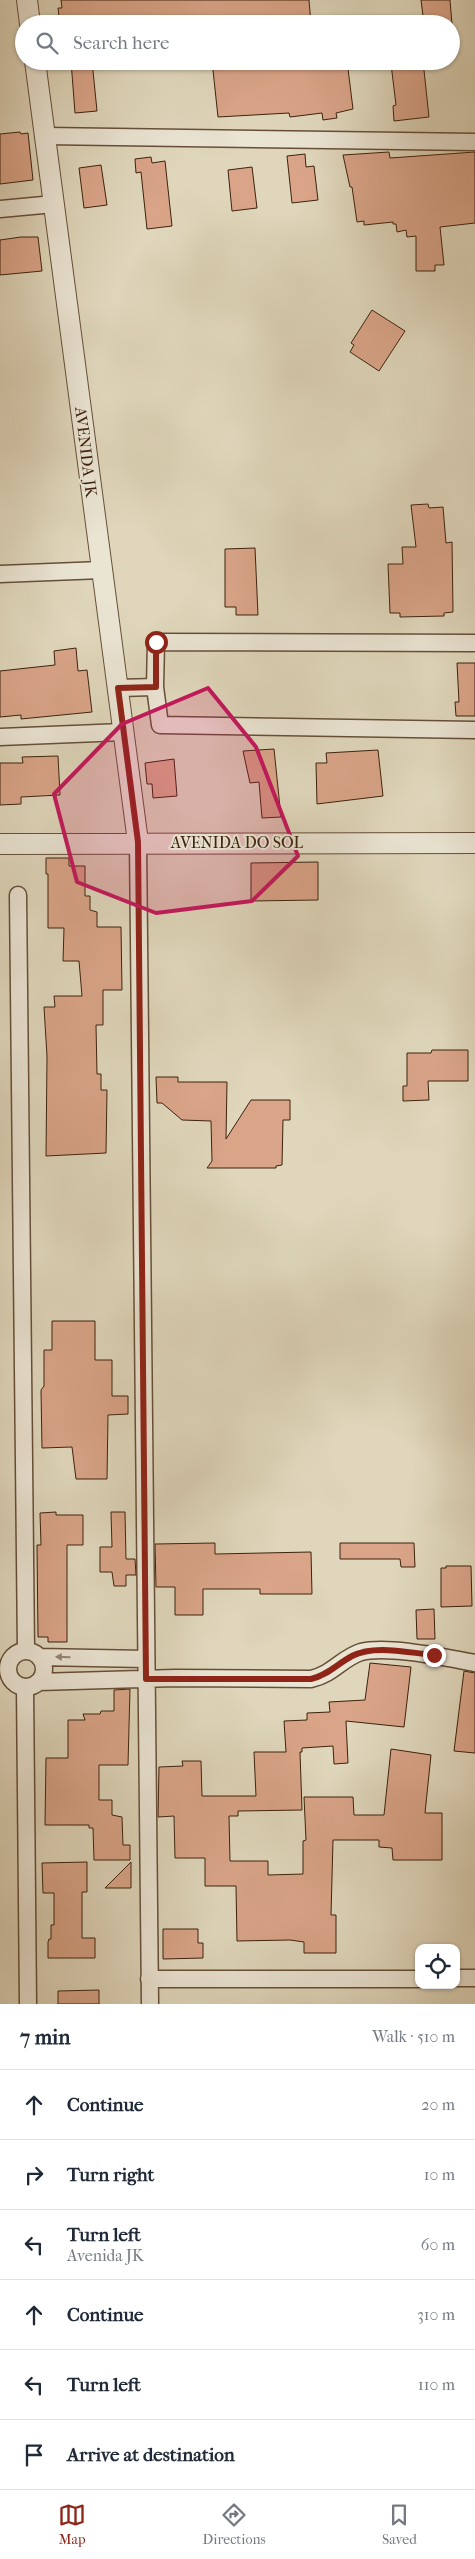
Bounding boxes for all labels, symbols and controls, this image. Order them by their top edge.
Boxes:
search box [15,15,460,70]
icon: search [33,29,61,57]
text: Search here [73,32,169,54]
street label: AVENIDA JK [71,405,101,500]
route start [145,631,168,654]
street label: AVENIDA DO SOL [170,833,304,852]
route end [423,1644,446,1667]
one-way arrow [54,1653,70,1661]
map controls [415,1944,460,1989]
button: locate [415,1944,460,1989]
text: 7 min [20,2025,71,2049]
text: Walk · 510 m [372,2027,455,2046]
icon: ahead [20,2091,48,2119]
text: Continue [67,2094,143,2116]
text: 20 m [421,2095,455,2114]
icon: right [20,2161,48,2189]
text: Turn right [67,2164,154,2186]
text: 10 m [424,2165,455,2184]
text: Turn left [67,2224,141,2246]
icon: left [20,2231,48,2259]
text: 60 m [421,2235,455,2254]
text: Avenida JK [67,2246,144,2265]
icon: ahead [20,2301,48,2329]
text: Continue [67,2304,143,2326]
text: 310 m [417,2305,455,2324]
icon: left [20,2371,48,2399]
text: Turn left [67,2374,141,2396]
text: 110 m [418,2375,455,2394]
icon: arrive [20,2441,48,2469]
text: Arrive at destination [67,2444,235,2466]
tab: Map [58,2501,86,2548]
tab: Directions [203,2501,266,2548]
tab: Saved [382,2501,417,2548]

